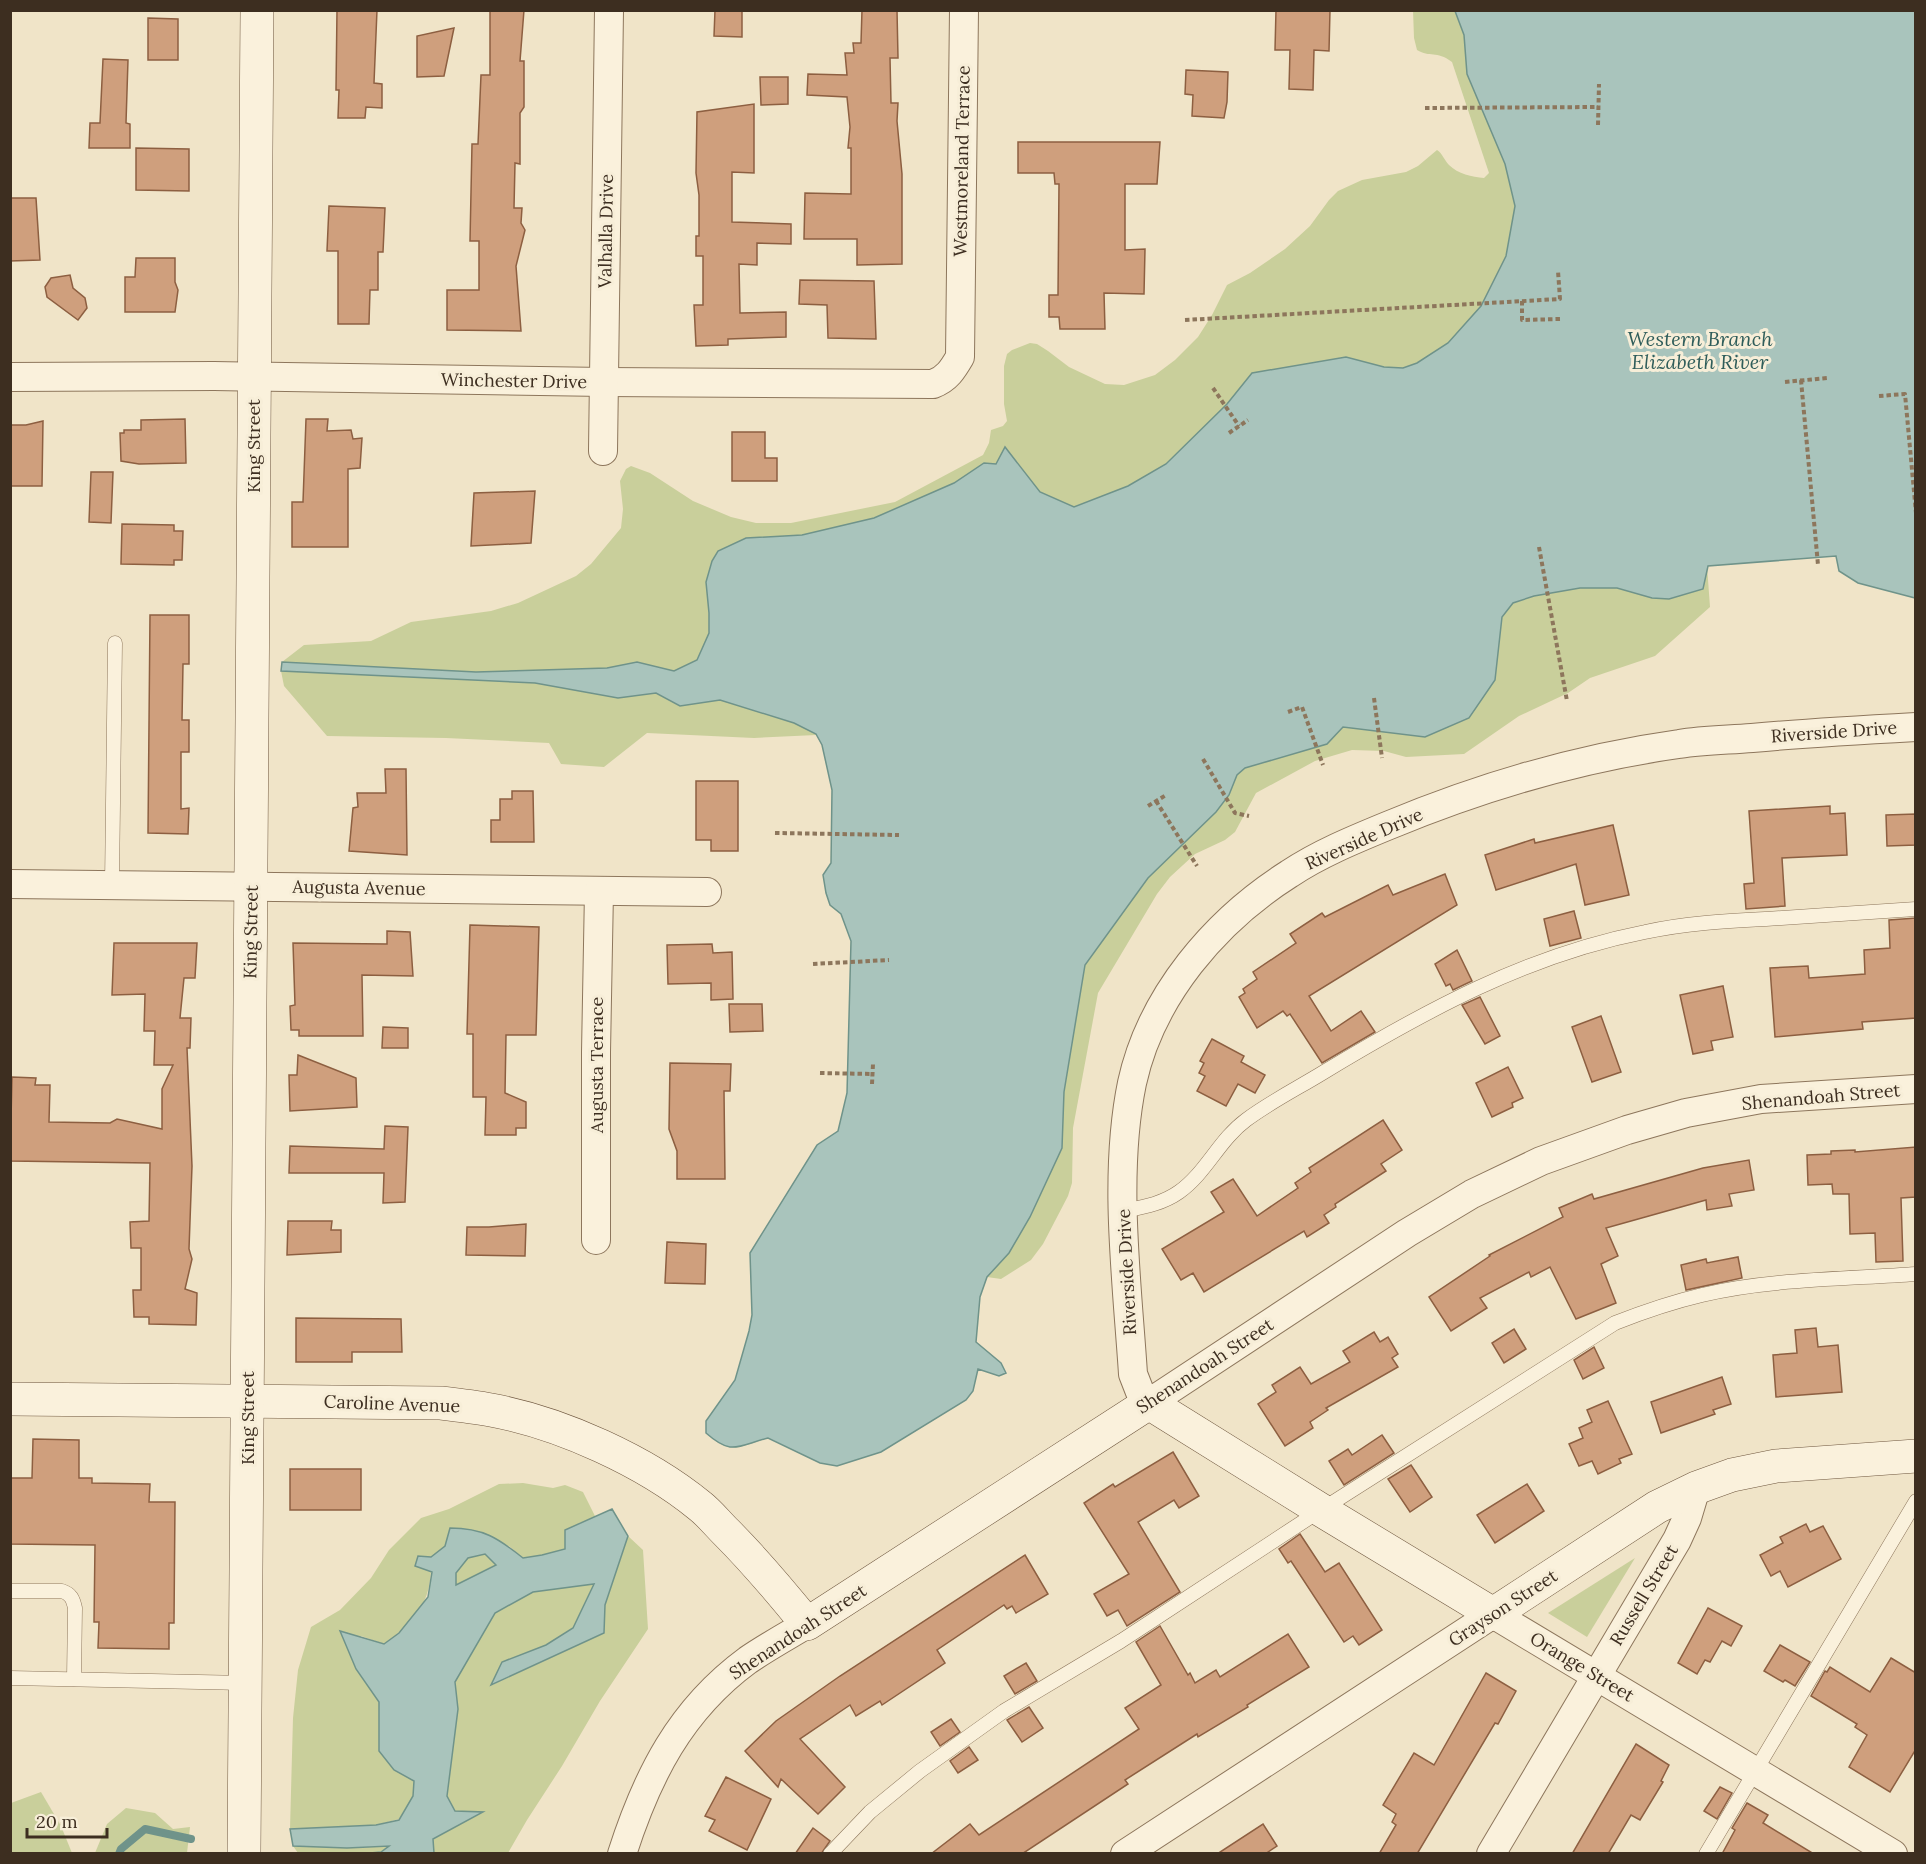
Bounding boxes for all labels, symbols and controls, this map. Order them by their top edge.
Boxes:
street label: Westmoreland Terrace [948,65,975,257]
street label: Valhalla Drive [593,173,618,289]
water label: Western Branch Elizabeth River [1627,326,1773,374]
street label: Winchester Drive [441,368,588,393]
street label: King Street [242,399,265,493]
street label: Riverside Drive [1770,716,1898,747]
street label: Riverside Drive [1301,802,1427,875]
street label: Augusta Avenue [291,875,426,900]
street label: King Street [238,885,263,979]
street label: Augusta Terrace [585,997,608,1134]
street label: Shenandoah Street [1741,1078,1901,1115]
street label: Riverside Drive [1112,1208,1141,1336]
street label: Shenandoah Street [1132,1313,1278,1419]
street label: King Street [236,1371,259,1465]
street label: Caroline Avenue [323,1390,461,1417]
street label: Russell Street [1604,1540,1683,1650]
street label: Grayson Street [1444,1564,1562,1651]
street label: Shenandoah Street [725,1579,871,1685]
street label: Orange Street [1526,1626,1639,1707]
scale bar [27,1801,106,1839]
text: 20 m [36,1810,78,1833]

